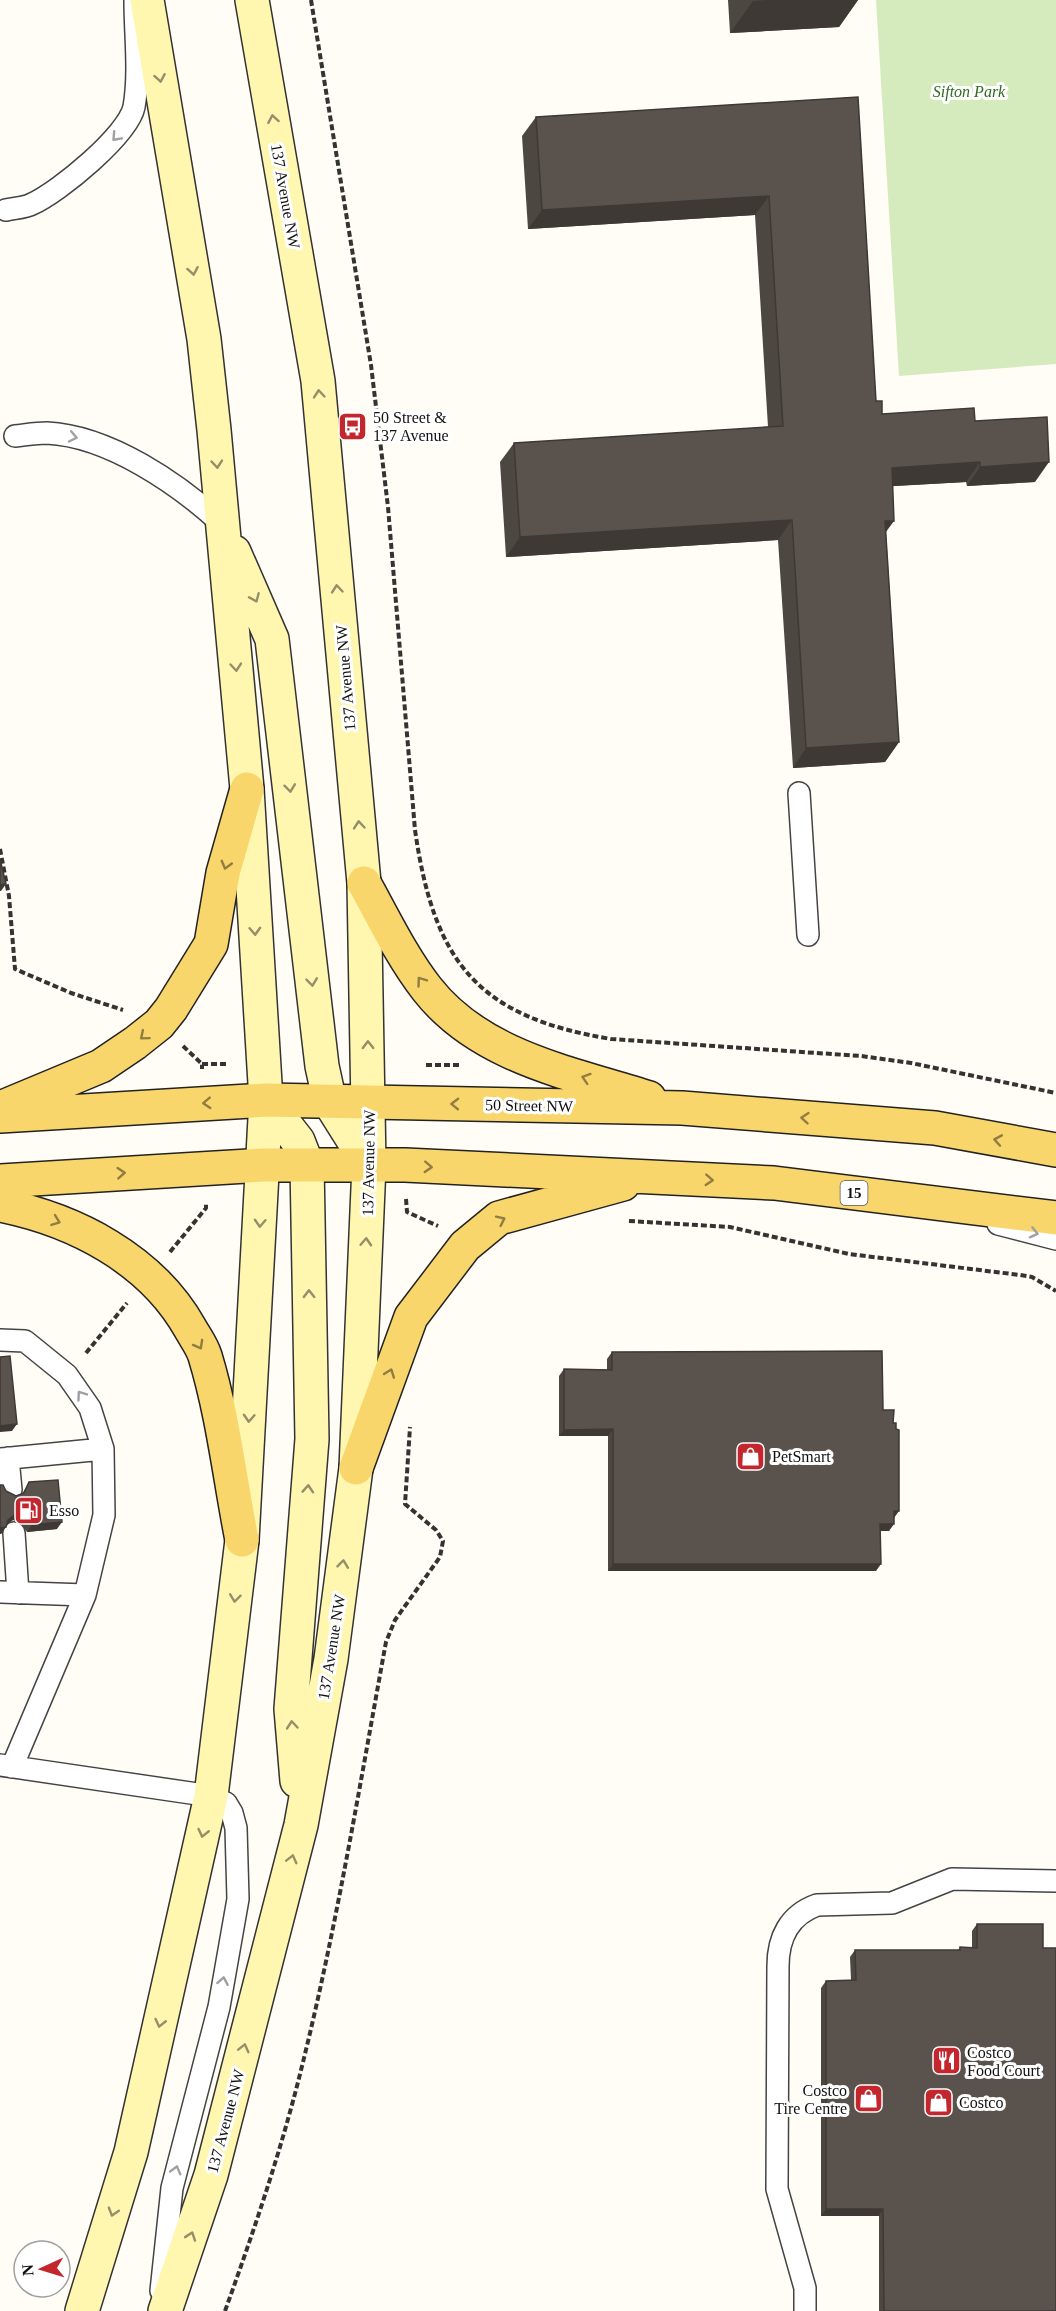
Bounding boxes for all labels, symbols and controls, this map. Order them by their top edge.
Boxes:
one-way arrow [153,73,166,83]
park label: Sifton Park [933,83,1006,101]
one-way arrow [267,115,279,124]
one-way arrow [113,130,124,141]
street label: 137 Avenue NW [268,142,303,251]
one-way arrow [186,266,198,275]
one-way arrow [313,390,326,399]
place label: 50 Street & 137 Avenue [373,409,449,444]
bus stop icon: 50 Street & 137 Avenue [336,410,368,442]
one-way arrow [67,430,77,443]
one-way arrow [210,459,223,469]
one-way arrow [331,584,344,593]
one-way arrow [247,592,259,603]
street label: 137 Avenue NW [332,623,359,732]
one-way arrow [229,663,242,672]
one-way arrow [283,784,296,793]
one-way arrow [353,820,366,829]
one-way arrow [220,860,233,870]
one-way arrow [249,927,262,936]
one-way arrow [418,977,429,988]
one-way arrow [306,978,318,987]
one-way arrow [140,1029,151,1040]
one-way arrow [362,1040,375,1049]
one-way arrow [581,1073,592,1085]
street label: 50 Street NW [485,1096,574,1115]
one-way arrow [203,1097,212,1110]
one-way arrow [451,1098,460,1110]
street label: 137 Avenue NW [359,1109,378,1216]
one-way arrow [800,1112,809,1125]
one-way arrow [994,1134,1003,1146]
one-way arrow [423,1160,432,1173]
one-way arrow [117,1167,126,1180]
one-way arrow [705,1173,714,1186]
road number: 15 [840,1181,868,1205]
one-way arrow [50,1214,61,1227]
one-way arrow [495,1215,506,1227]
one-way arrow [253,1218,266,1227]
one-way arrow [1028,1226,1039,1238]
one-way arrow [359,1237,372,1246]
one-way arrow [303,1289,315,1298]
one-way arrow [192,1339,203,1349]
one-way arrow [383,1369,395,1380]
one-way arrow [77,1391,88,1402]
one-way arrow [242,1413,255,1422]
shop icon: PetSmart [735,1440,767,1472]
place label: PetSmart [772,1448,831,1465]
one-way arrow [301,1484,314,1493]
fuel station icon: Esso [12,1494,44,1526]
place label: Esso [49,1502,79,1519]
one-way arrow [336,1559,349,1568]
street label: 137 Avenue NW [315,1592,348,1701]
one-way arrow [229,1593,242,1602]
one-way arrow [286,1720,299,1730]
one-way arrow [197,1827,210,1837]
one-way arrow [285,1854,298,1864]
one-way arrow [216,1976,229,1986]
one-way arrow [155,2018,168,2028]
one-way arrow [236,2043,249,2053]
place label: Costco Food Court [967,2044,1041,2079]
restaurant icon: Costco Food Court [930,2045,962,2077]
street label: 137 Avenue NW [204,2067,248,2175]
place label: Costco Tire Centre [774,2082,847,2117]
shop icon: Costco Tire Centre [852,2083,884,2115]
shop icon: Costco [922,2086,954,2118]
place label: Costco [959,2094,1003,2111]
one-way arrow [169,2165,182,2175]
one-way arrow [108,2206,120,2217]
one-way arrow [183,2231,196,2242]
north arrow [12,2239,72,2299]
text: N [19,2263,36,2276]

